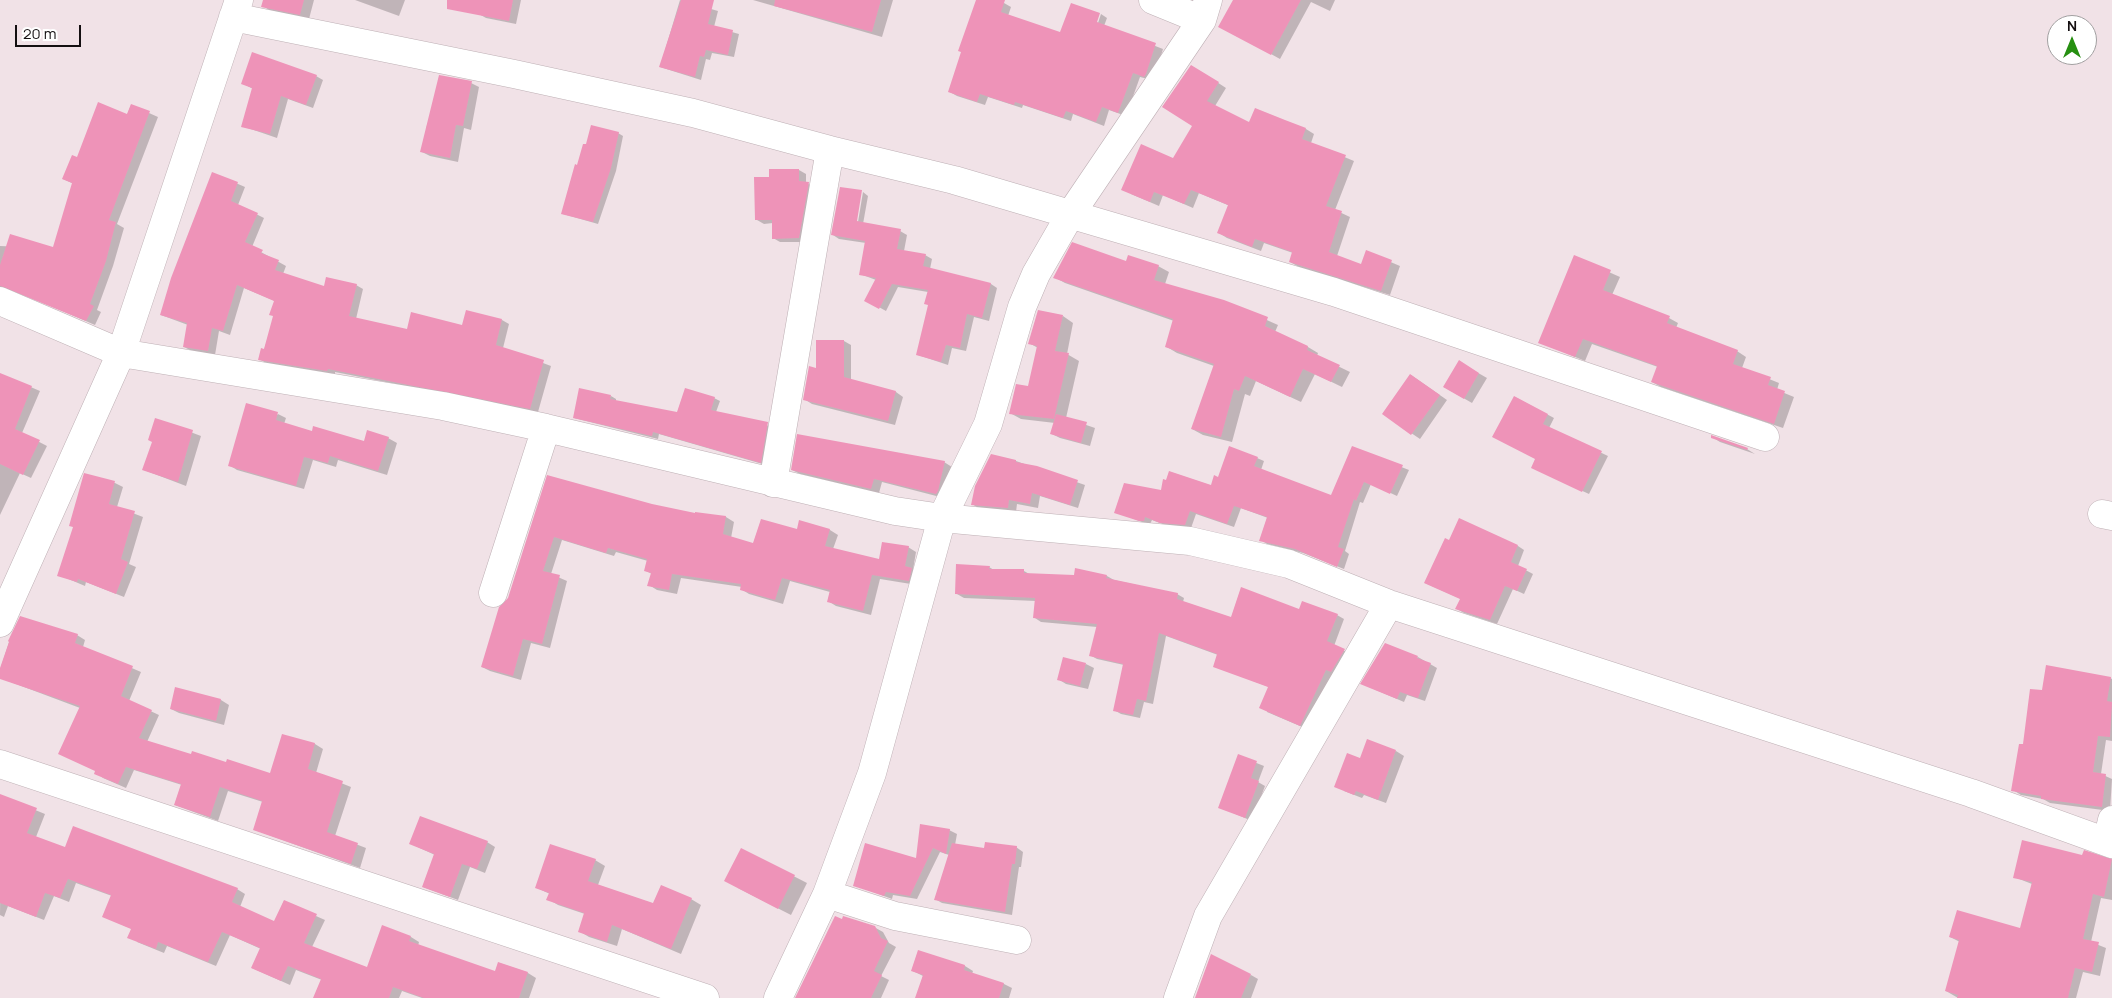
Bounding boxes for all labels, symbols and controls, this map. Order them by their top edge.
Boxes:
scale bar [18,15,84,47]
north arrow [2047,15,2097,65]
text: N [2067,16,2077,35]
text: 20 m [23,23,56,44]

